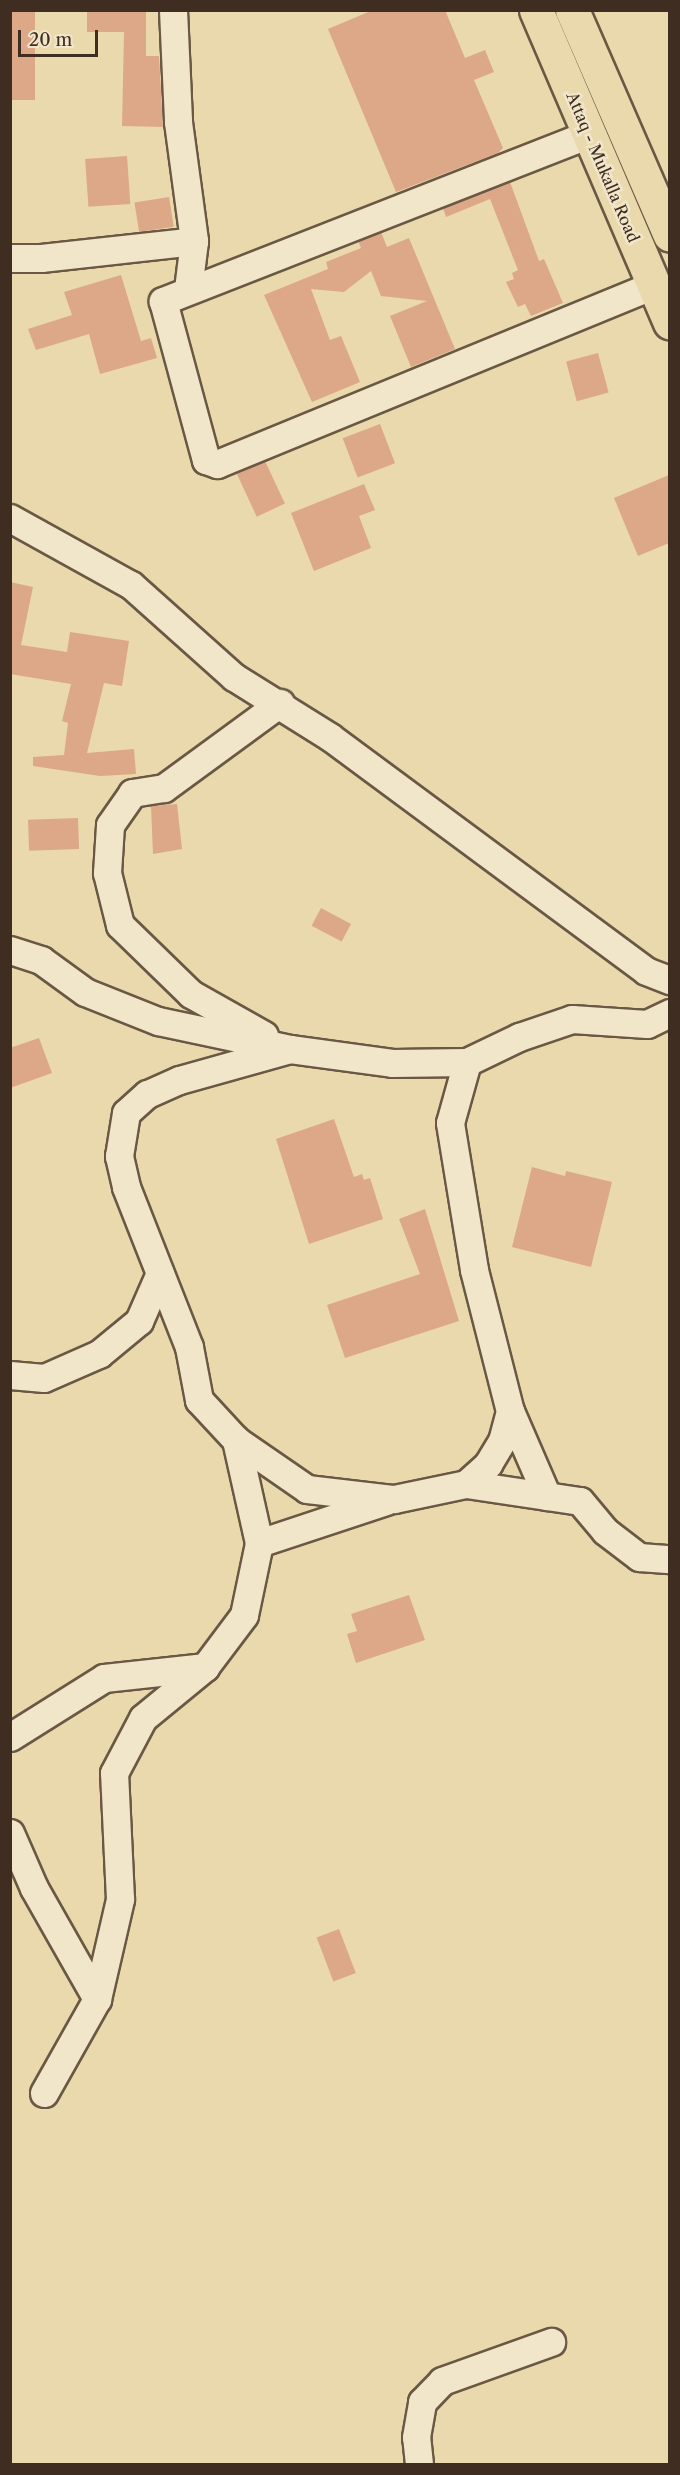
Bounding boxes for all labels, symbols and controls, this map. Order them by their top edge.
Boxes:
scale bar [21,18,100,56]
text: 20 m [29,29,72,51]
street label: Attaq - Mukalla Road [563,89,643,245]

